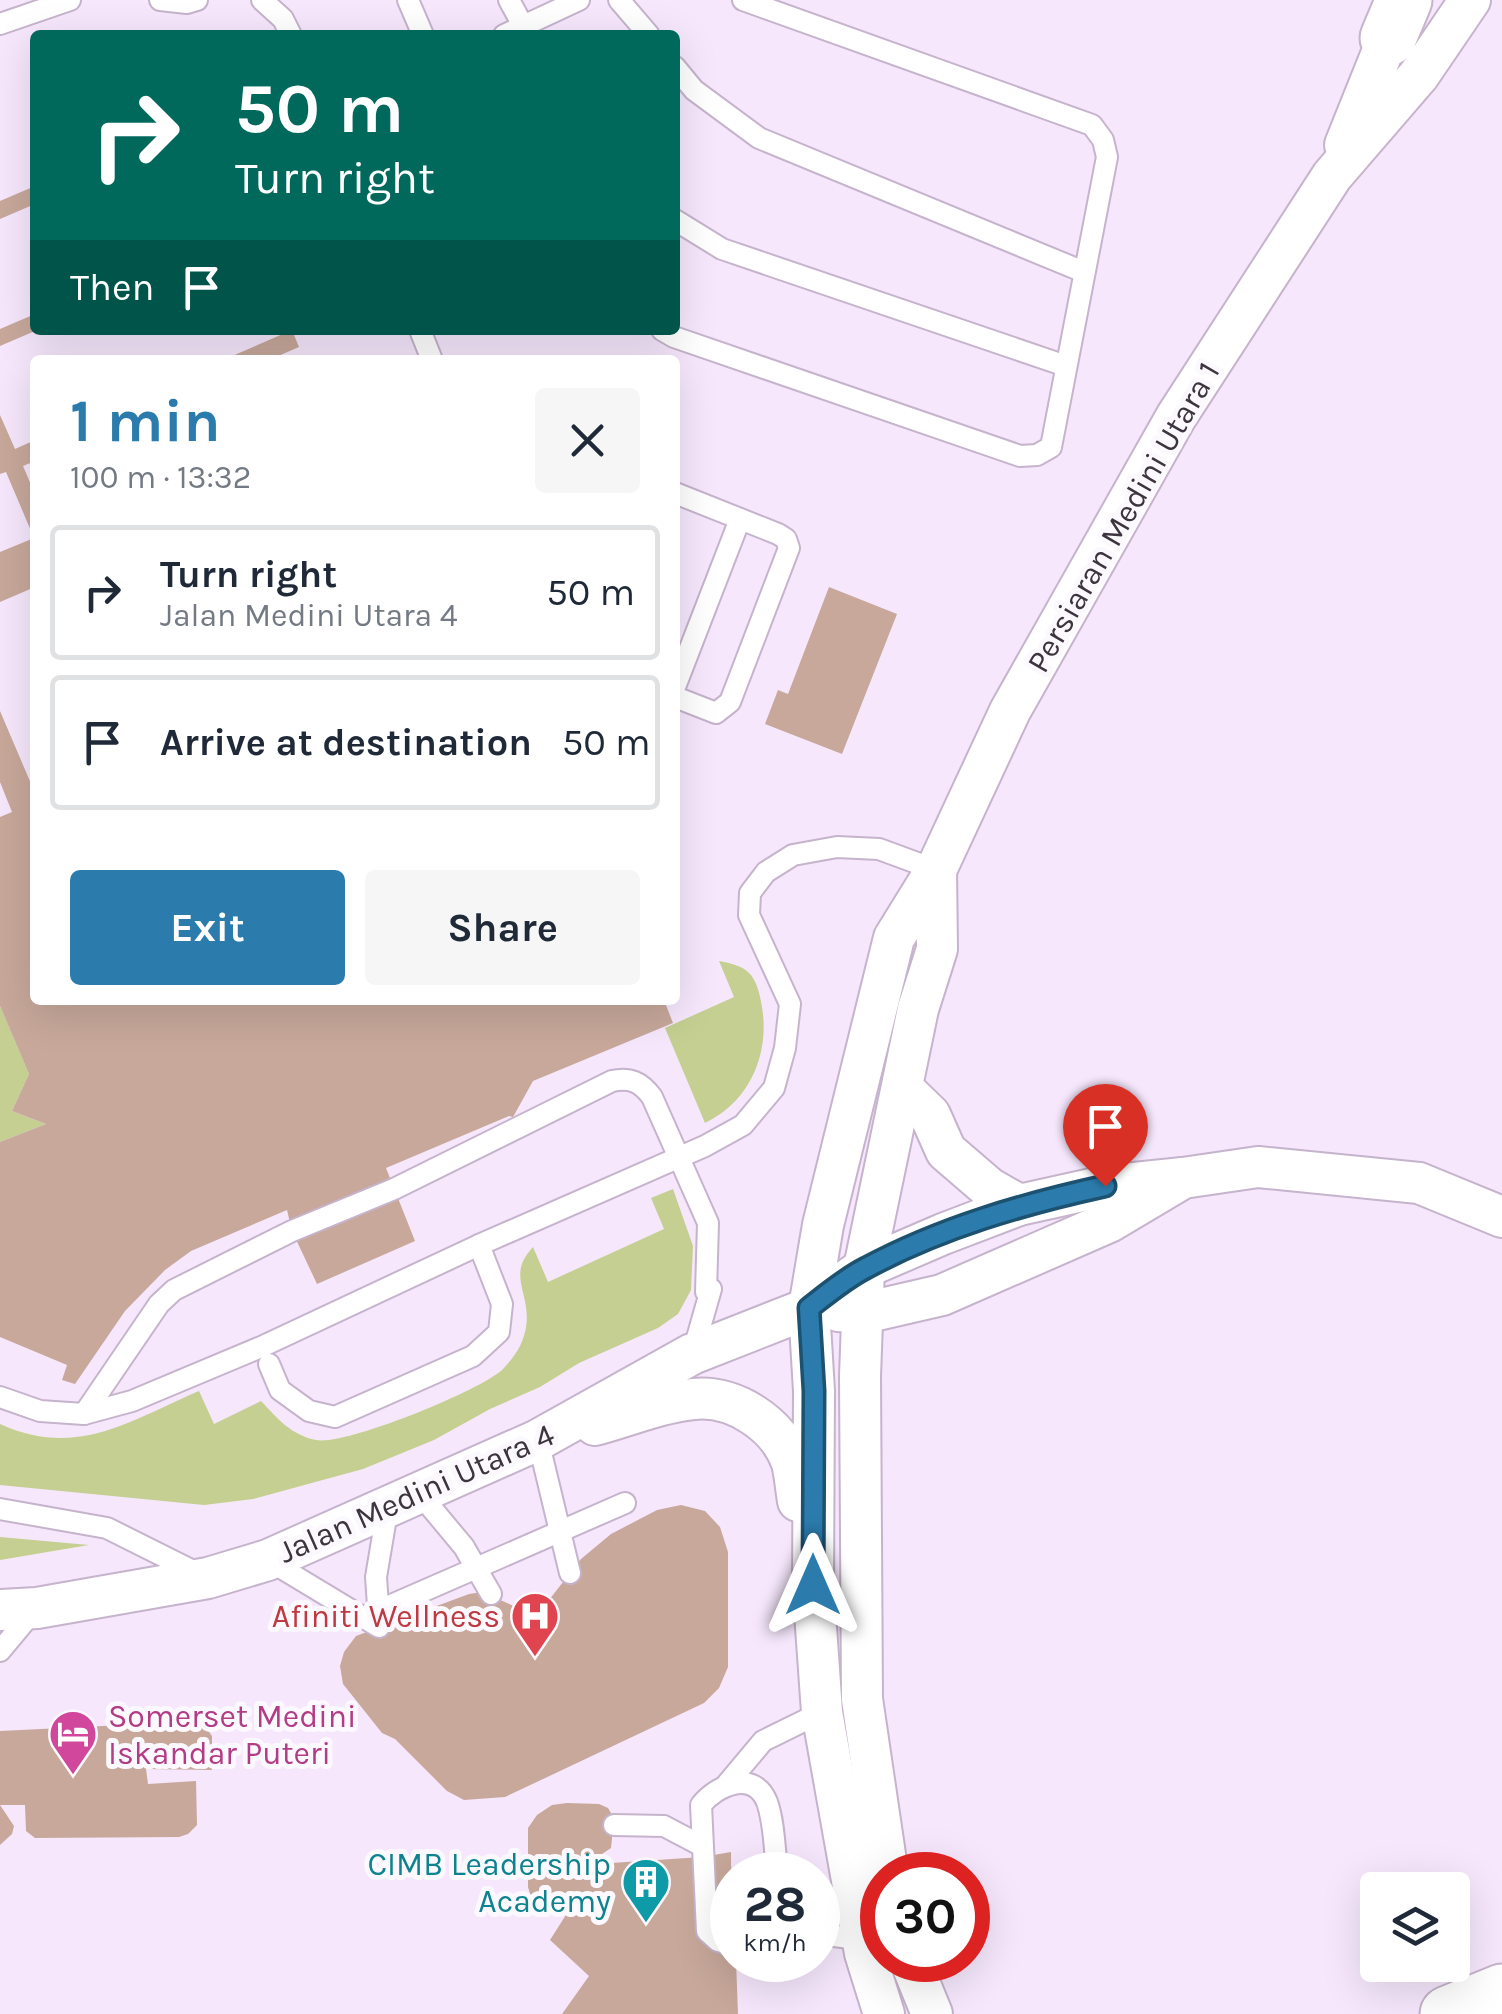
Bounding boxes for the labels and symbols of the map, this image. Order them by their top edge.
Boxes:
street label: Persiaran Medini Utara 1 [1019,356,1227,679]
pin [1063,1084,1148,1187]
street label: Jalan Medini Utara 4 [273,1416,560,1571]
position arrow [761,1533,865,1637]
hospital icon: Afiniti Wellness [509,1590,561,1658]
place label: Afiniti Wellness [272,1598,500,1635]
place label: Somerset Medini Iskandar Puteri [108,1698,357,1772]
hotel icon: Somerset Medini Iskandar Puteri [47,1708,99,1776]
place label: CIMB Leadership Academy [367,1846,611,1920]
speed limit sign: 30 [860,1852,990,1982]
building icon: CIMB Leadership Academy [620,1856,672,1924]

